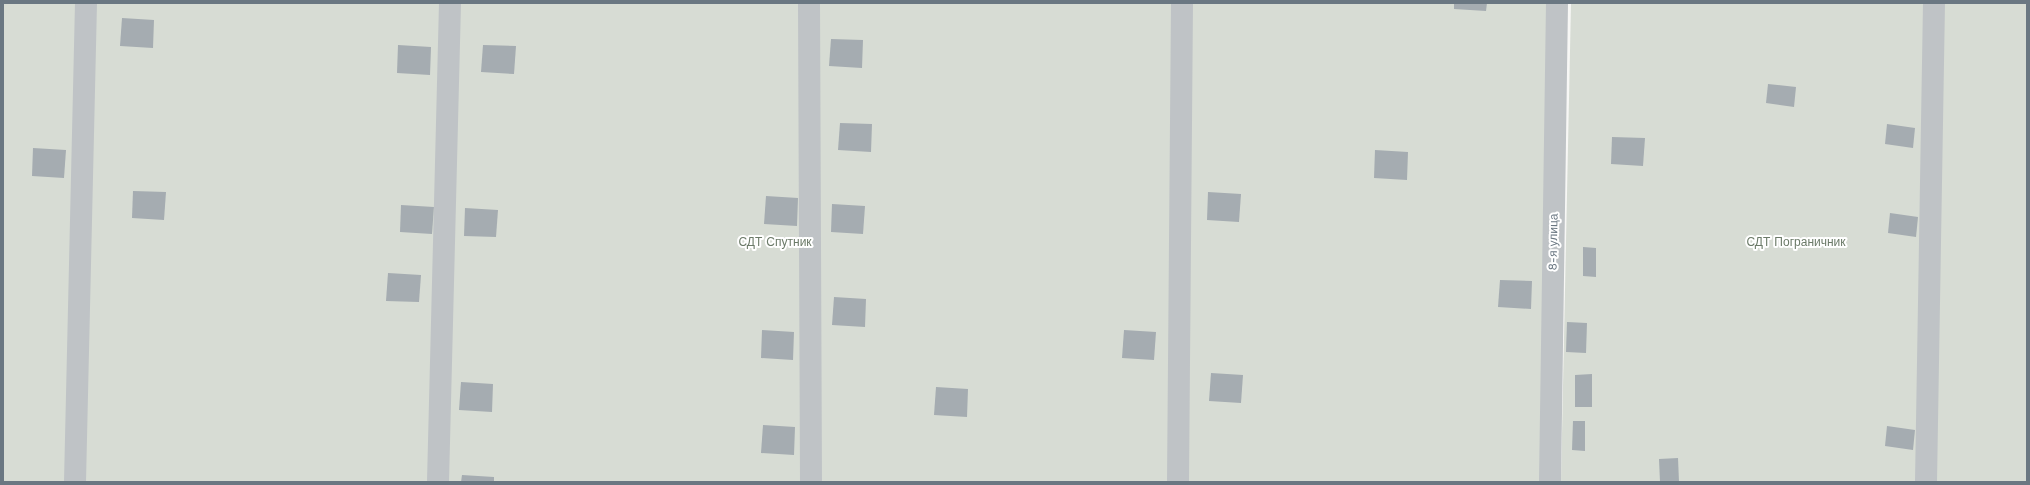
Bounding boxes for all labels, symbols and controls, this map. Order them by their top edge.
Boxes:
street label: 8-я улица [1546,213,1561,271]
park label: СДТ Спутник [738,235,812,249]
park label: СДТ Пограничник [1746,235,1846,249]

